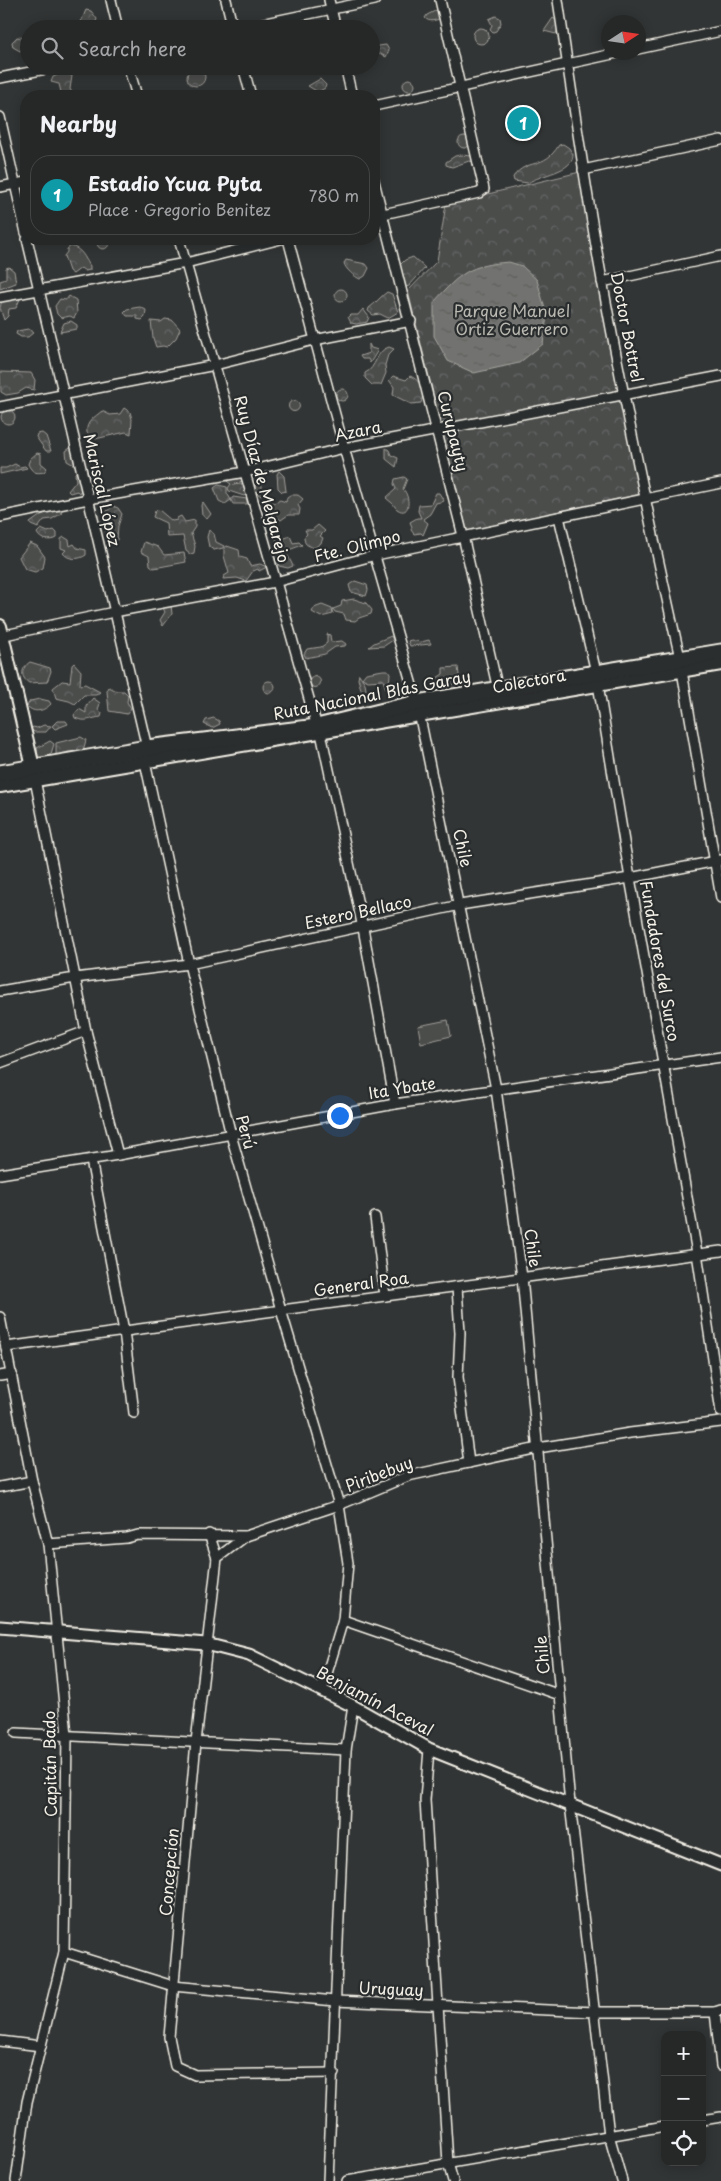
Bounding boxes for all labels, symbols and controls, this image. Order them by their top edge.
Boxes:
north arrow [601,15,646,60]
search box [20,20,380,75]
icon: search [38,34,66,62]
text: Search here [78,34,187,62]
pin: 1 [507,104,539,142]
text: Nearby [40,107,117,139]
text: Estadio Ycua Pyta [88,169,262,197]
text: 1 [53,183,61,207]
text: 780 m [309,183,359,207]
text: Place · Gregorio Benitez [88,197,271,221]
street label: Doctor Bottrel [606,270,650,384]
park label: Parque Manuel Ortiz Guerrero [454,298,570,340]
street label: Curupayty [432,388,476,474]
street label: Ruy Díaz de Melgarejo [229,392,297,565]
street label: Azara [332,414,383,446]
street label: Mariscal López [78,431,128,549]
street label: Fte. Olimpo [311,523,403,567]
street label: Colectora [490,662,568,698]
street label: Ruta Nacional Blás Garay [271,663,473,725]
street label: Chile [448,826,480,869]
street label: Fundadores del Surco [635,879,687,1043]
street label: Estero Bellaco [302,888,414,934]
street label: Ita Ybate [366,1070,437,1104]
your location [327,1103,353,1129]
street label: Perú [231,1112,263,1152]
street label: Chile [519,1227,549,1269]
street label: General Roa [312,1264,410,1302]
street label: Piribebuy [341,1449,416,1497]
street label: Chile [527,1635,555,1676]
street label: Benjamín Aceval [313,1659,438,1741]
street label: Capitán Bado [36,1710,62,1817]
street label: Concepción [152,1827,184,1917]
street label: Uruguay [358,1975,424,2001]
map controls [661,2031,706,2166]
button: + [661,2031,706,2076]
button: − [661,2076,706,2121]
button: locate [661,2121,706,2166]

